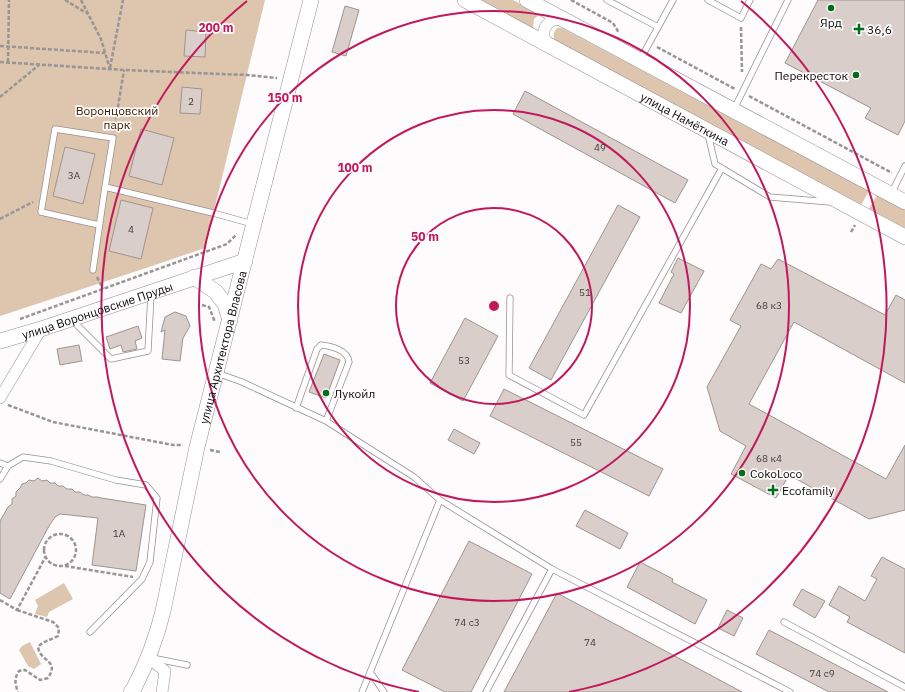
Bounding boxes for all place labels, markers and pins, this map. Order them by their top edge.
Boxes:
marker: Ярд [826,3,836,13]
place label: Ярд [820,15,842,30]
place label: 36,6 [867,22,892,37]
marker: 36,6 [854,24,864,34]
place label: Перекресток [774,68,848,83]
marker: Перекресток [851,70,861,80]
centre of rings [487,299,501,313]
place label: Лукойл [334,386,375,401]
marker: Лукойл [321,388,331,398]
place label: CokoLoco [750,466,803,481]
marker: CokoLoco [737,468,747,478]
place label: Ecofamily [782,483,834,498]
marker: Ecofamily [767,484,779,496]

